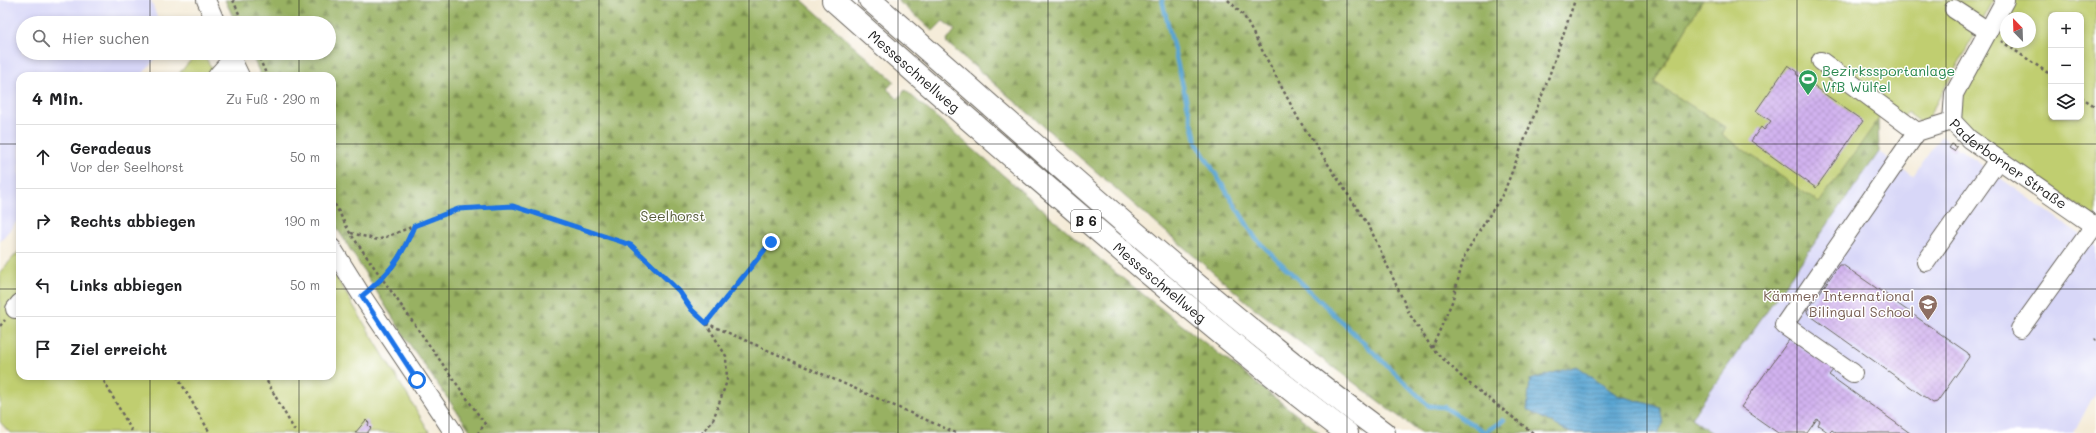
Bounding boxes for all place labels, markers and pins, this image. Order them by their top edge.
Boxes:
place label: Bezirkssportanlage VfB Wülfel [1822,61,1955,96]
sports icon: Bezirkssportanlage VfB Wülfel [1797,68,1819,96]
place label: Kämmer International Bilingual School [1763,286,1914,321]
school or university icon: Kämmer International Bilingual School [1917,293,1939,321]

